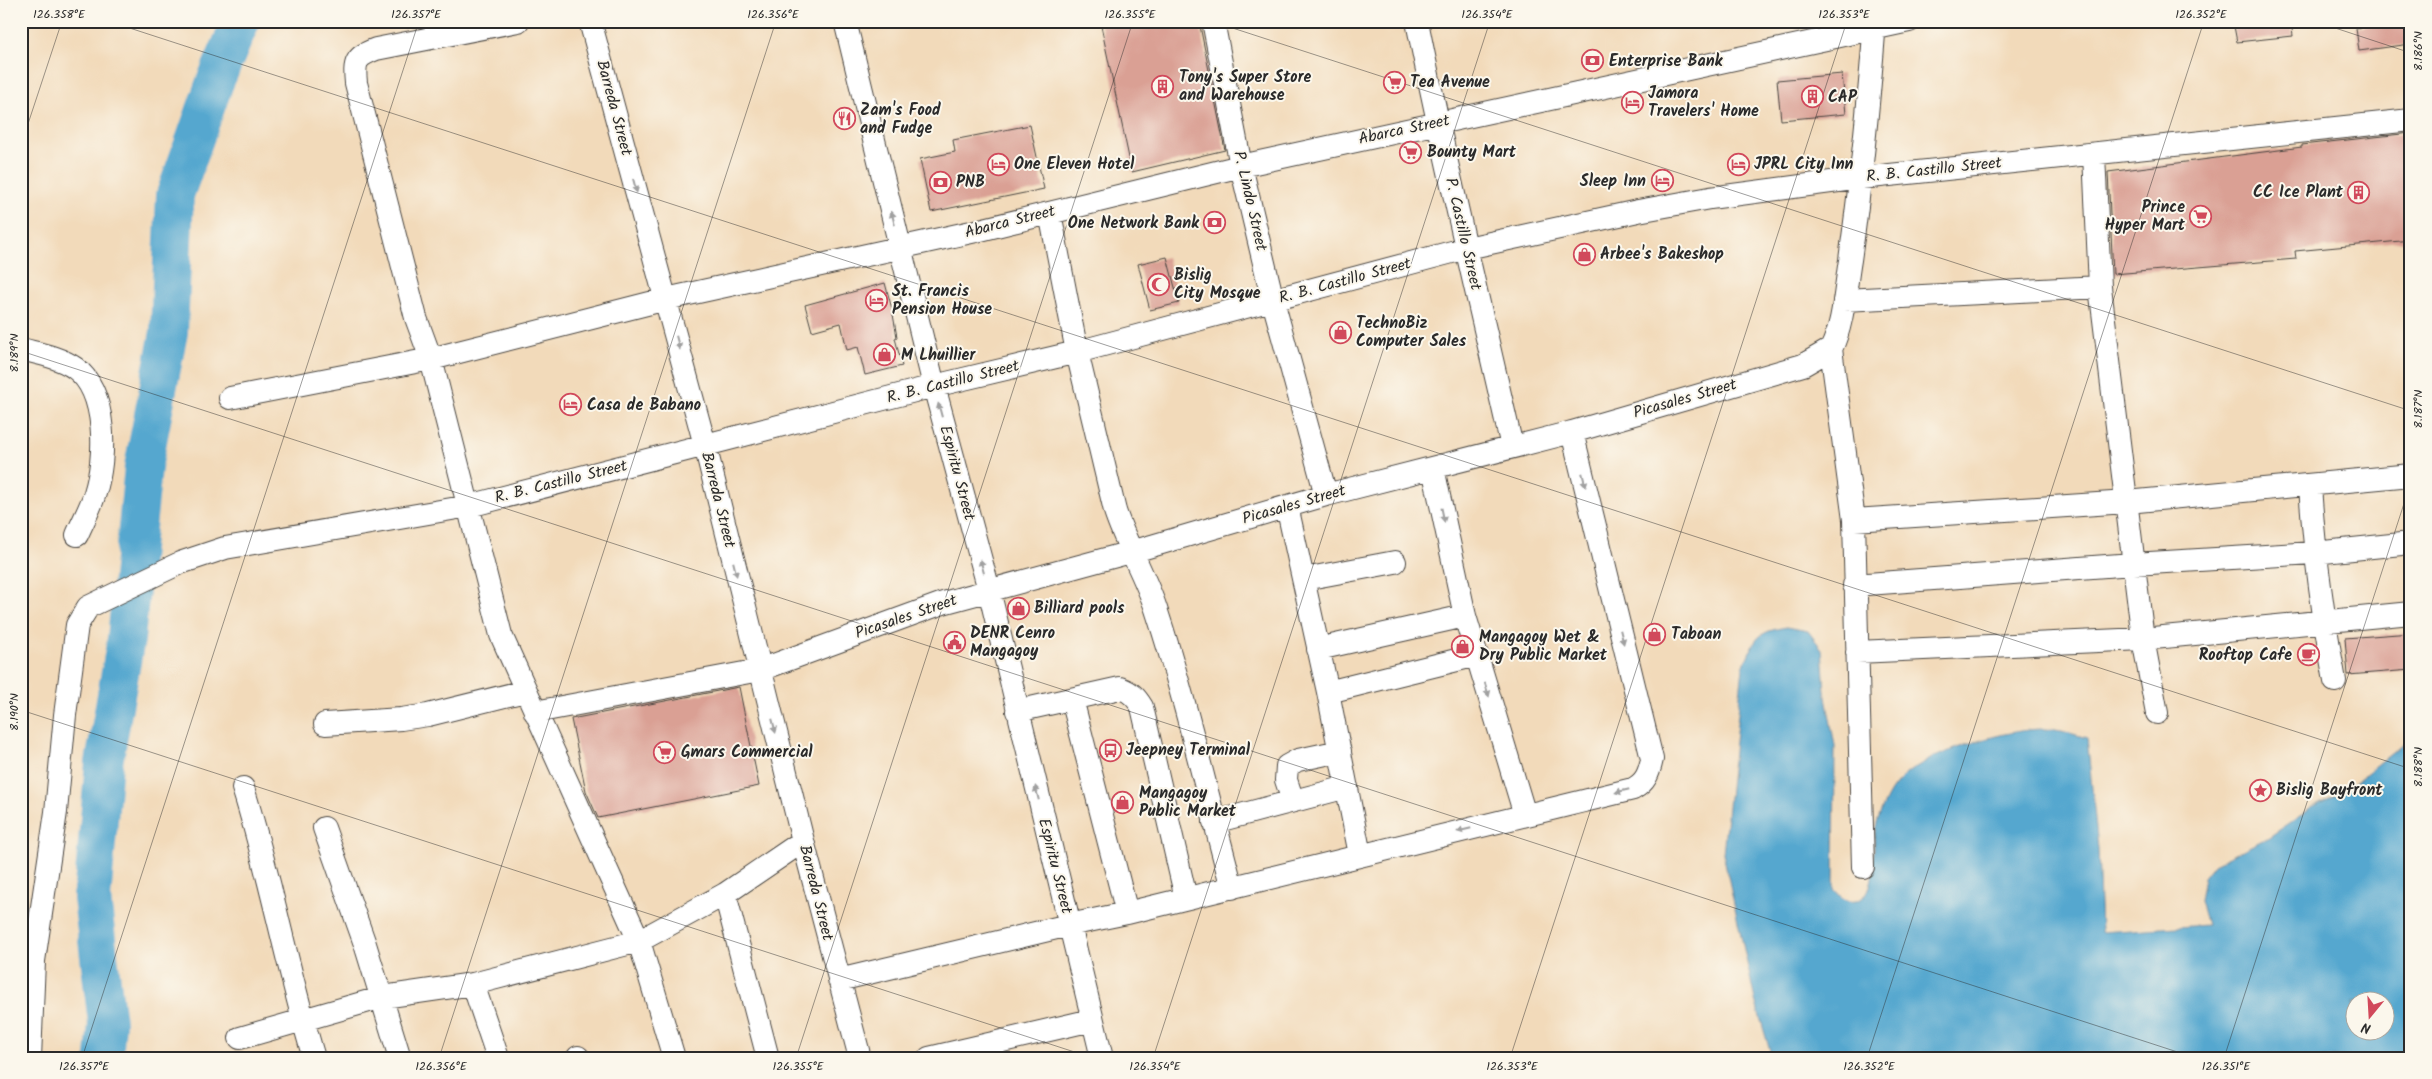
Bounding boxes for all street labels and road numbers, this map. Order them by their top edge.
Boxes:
street label: Barreda Street [589,57,639,159]
street label: Abarca Street [1356,108,1453,152]
street label: P. Lindo Street [1226,148,1274,254]
street label: R. B. Castillo Street [1865,150,2004,190]
street label: P. Castillo Street [1438,175,1488,294]
street label: Abarca Street [962,198,1059,245]
street label: R. B. Castillo Street [1276,251,1415,311]
street label: R. B. Castillo Street [884,353,1023,411]
street label: Picasales Street [1630,372,1740,426]
street label: Espiritu Street [932,423,982,524]
street label: Barreda Street [694,449,742,551]
street label: R. B. Castillo Street [492,453,631,511]
street label: Picasales Street [1239,478,1349,532]
street label: Picasales Street [852,588,961,646]
street label: Espiritu Street [1031,816,1079,917]
street label: Barreda Street [792,842,840,944]

